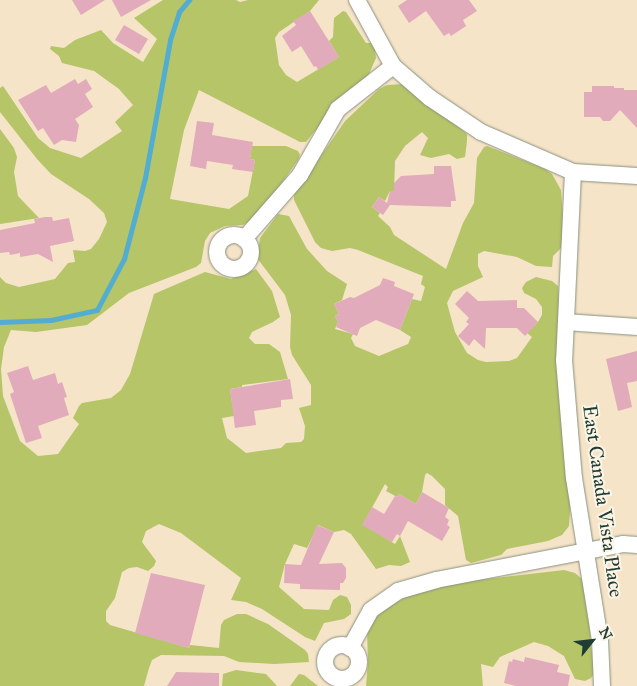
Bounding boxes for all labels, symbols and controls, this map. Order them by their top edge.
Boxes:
street label: East Canada Vista Place [578,403,628,599]
north arrow [567,616,617,666]
text: N [595,624,616,643]

